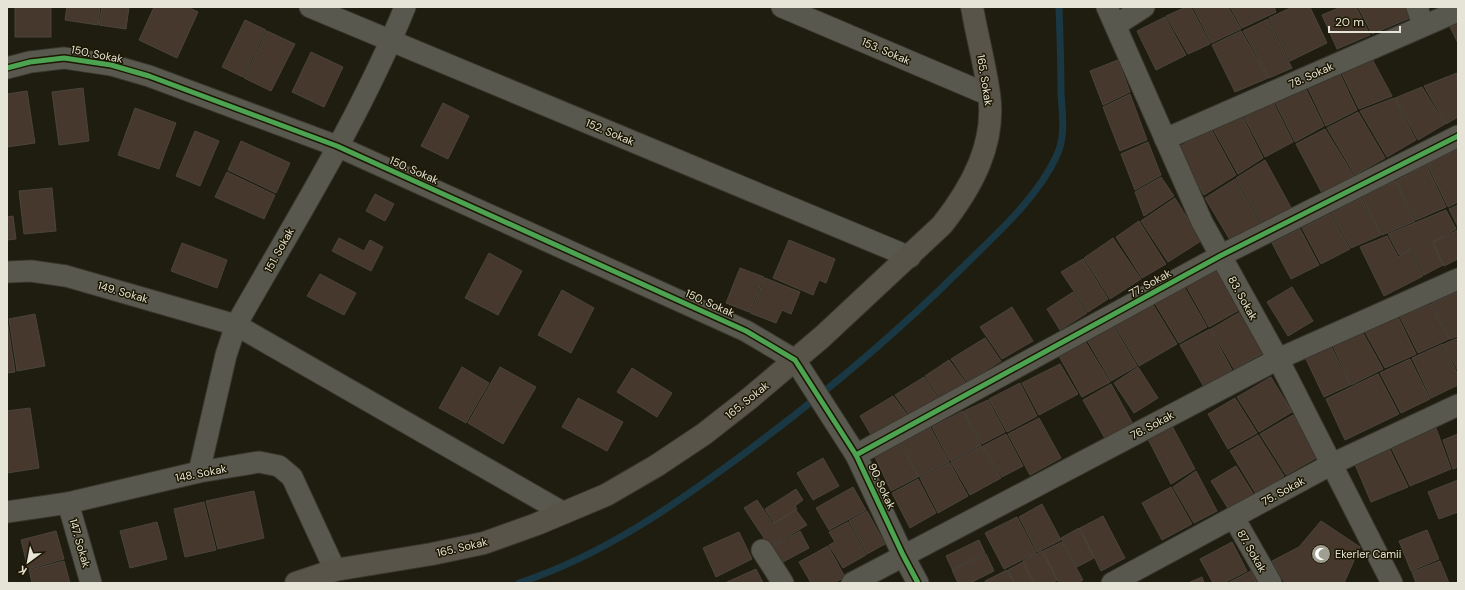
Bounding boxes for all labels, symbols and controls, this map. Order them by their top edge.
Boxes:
scale bar [1329,8,1400,34]
text: 20 m [1335,14,1364,30]
street label: 153. Sokak [859,34,913,68]
street label: 150. Sokak [70,42,124,66]
street label: 165. Sokak [974,53,996,107]
street label: 78. Sokak [1286,59,1336,91]
street label: 152. Sokak [584,116,637,149]
street label: 150. Sokak [387,153,441,187]
street label: 151. Sokak [261,225,297,275]
street label: 77. Sokak [1126,265,1174,300]
street label: 83. Sokak [1225,274,1261,323]
street label: 149. Sokak [96,278,150,306]
street label: 150. Sokak [683,286,737,320]
street label: 165. Sokak [722,378,772,422]
street label: 76. Sokak [1128,408,1176,442]
street label: 148. Sokak [174,461,228,485]
street label: 90. Sokak [865,461,899,512]
street label: 75. Sokak [1259,473,1307,509]
street label: 147. Sokak [66,517,94,570]
street label: 87. Sokak [1234,527,1270,575]
street label: 165. Sokak [435,534,489,560]
north arrow [8,542,48,582]
mosque icon: Ekerler Camii [1310,543,1332,565]
place label: Ekerler Camii [1335,547,1401,561]
text: K [16,563,29,578]

